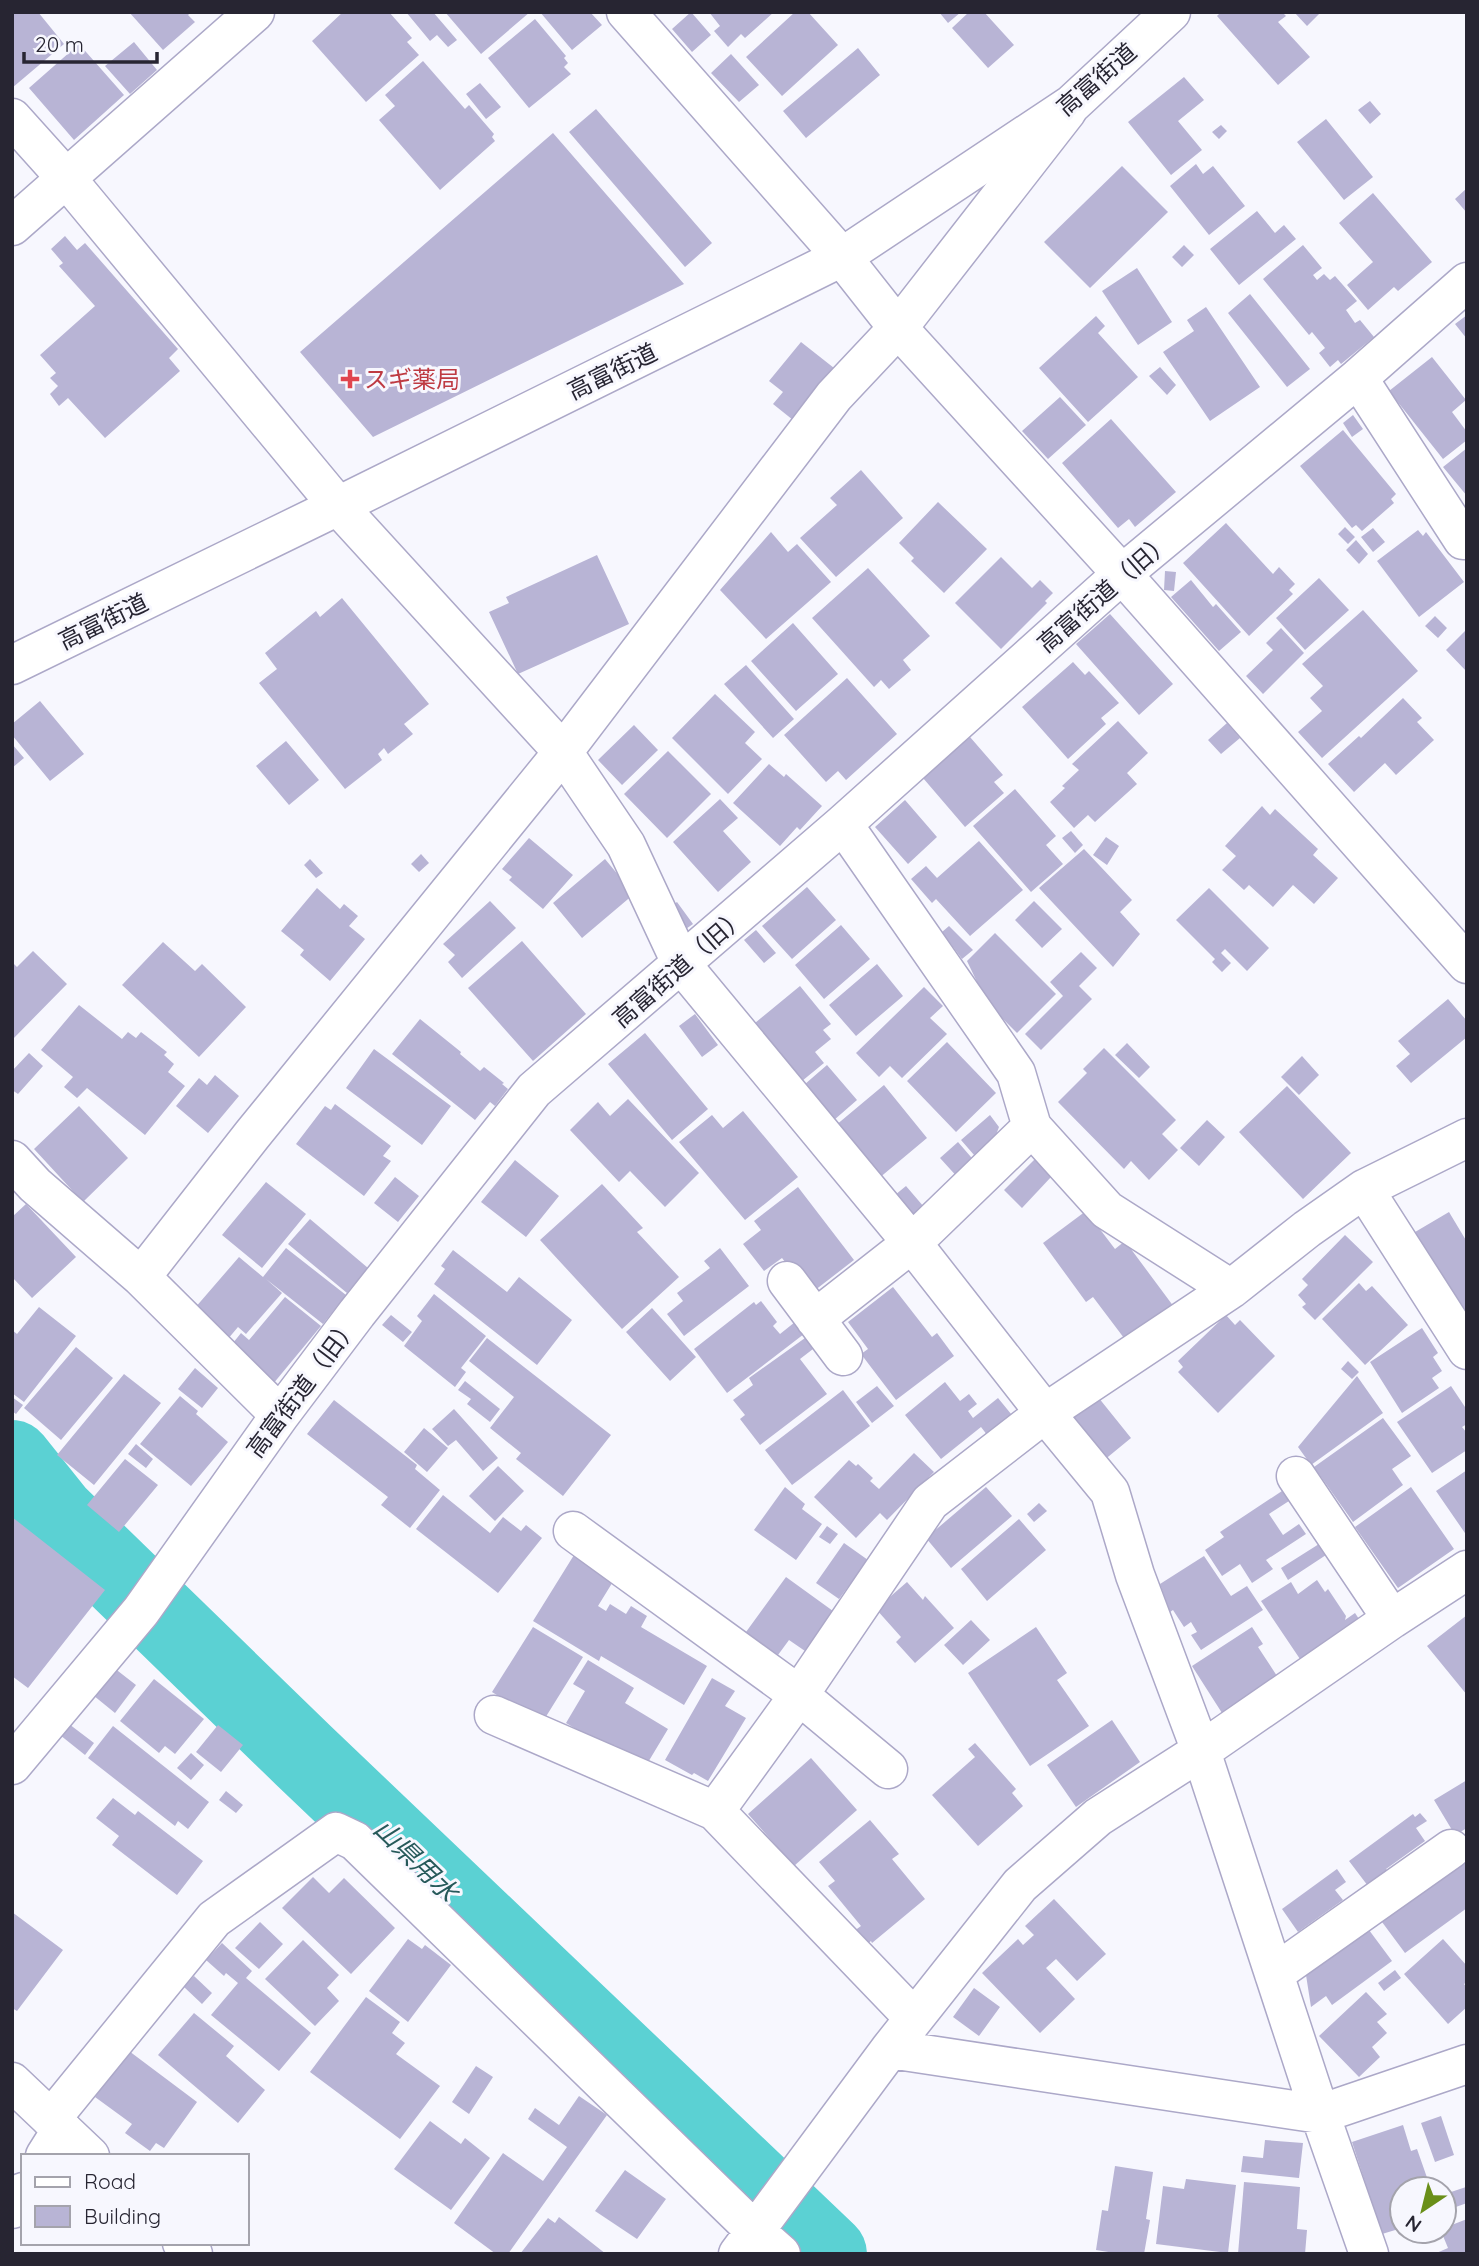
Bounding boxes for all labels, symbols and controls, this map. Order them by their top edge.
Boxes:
scale bar [24,21,158,65]
text: 20 m [35,31,84,57]
street label: 高富街道 [1050,36,1142,122]
street label: 高富街道 [562,336,662,406]
place label: スギ薬局 [364,364,460,394]
marker: スギ薬局 [342,371,358,387]
street label: 高富街道（旧） [1031,526,1177,658]
street label: 高富街道 [53,586,153,656]
street label: 高富街道（旧） [606,901,752,1033]
street label: 高富街道（旧） [239,1311,365,1463]
water label: 山県用水 [367,1812,467,1910]
legend [21,2154,248,2245]
text: Road [84,2168,136,2194]
north arrow [1388,2175,1458,2245]
text: Building [84,2203,161,2229]
text: N [1401,2210,1426,2238]

